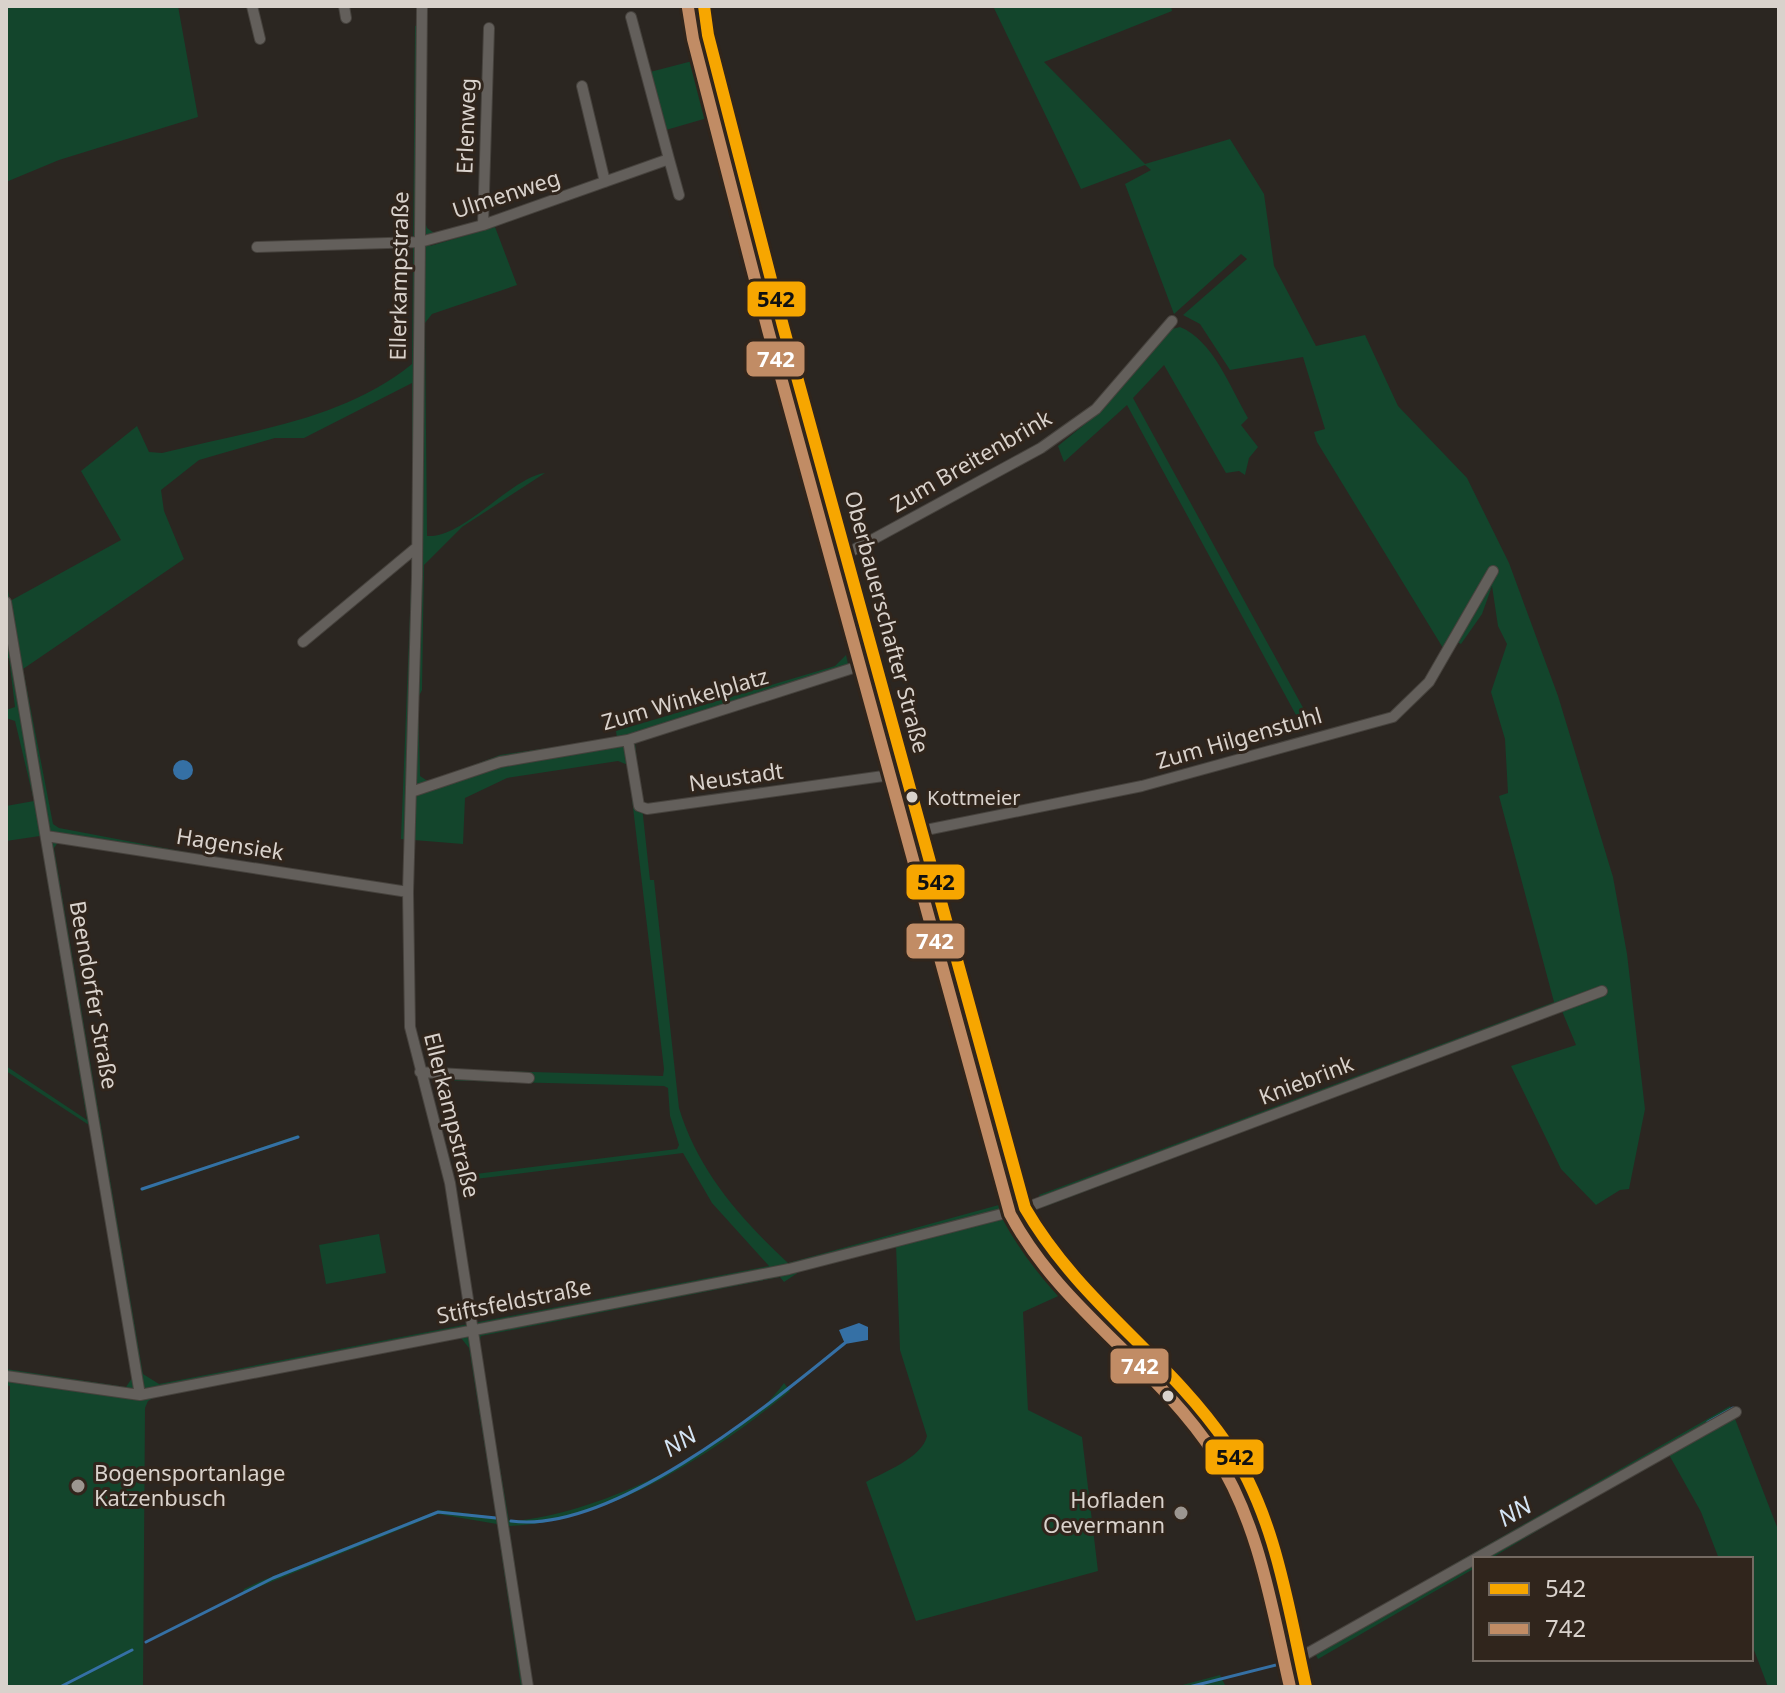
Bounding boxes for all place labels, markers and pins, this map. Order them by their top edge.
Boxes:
place label: Kottmeier [927,784,1021,811]
marker: Kottmeier [904,789,920,805]
unlabelled marker [1160,1388,1176,1404]
place label: Bogensportanlage Katzenbusch [94,1457,285,1512]
marker: Bogensportanlage Katzenbusch [69,1477,87,1495]
place label: Hofladen Oevermann [1043,1484,1165,1539]
marker: Hofladen Oevermann [1172,1504,1190,1522]

